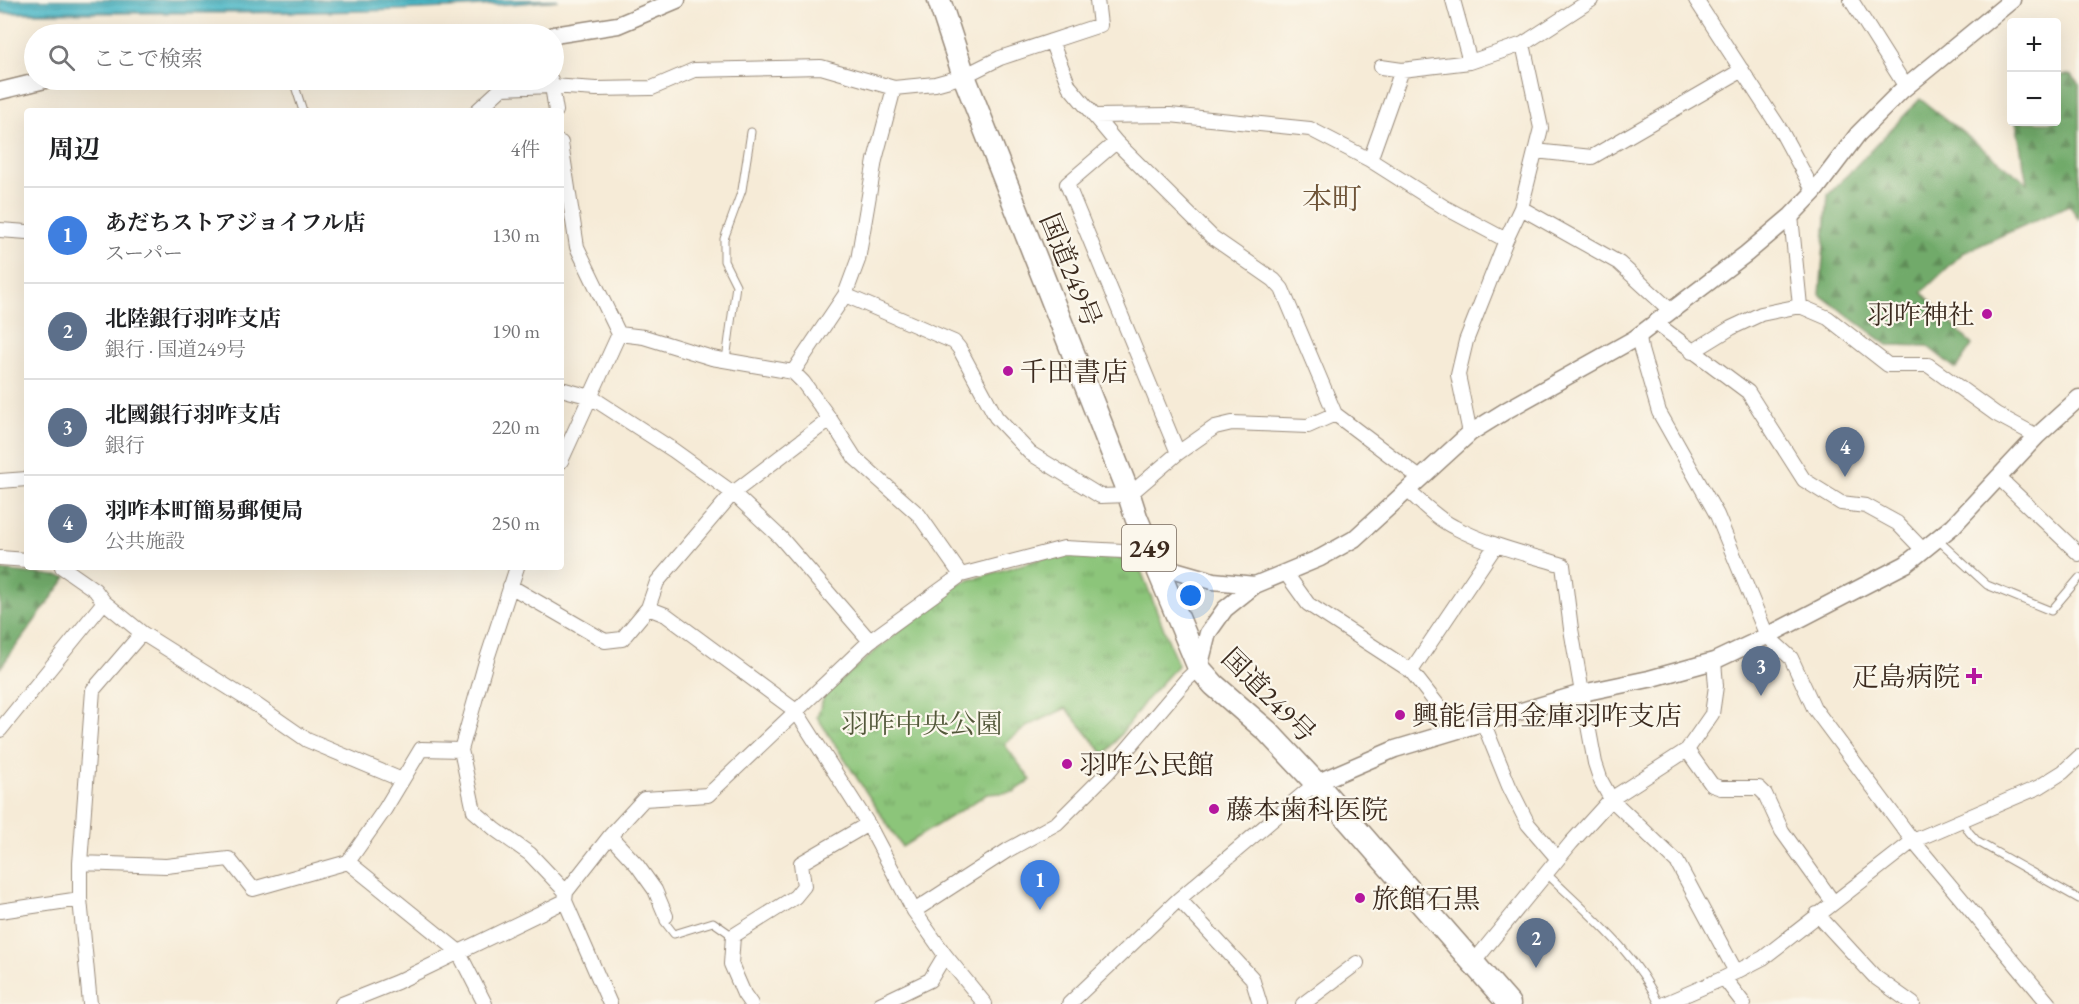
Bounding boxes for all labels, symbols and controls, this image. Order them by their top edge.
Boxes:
map controls [2007,18,2061,126]
button: + [2007,18,2061,72]
search box [24,24,564,90]
icon: search [45,41,78,74]
text: ここで検索 [93,44,203,73]
button: − [2007,72,2061,126]
text: 周辺 [48,132,100,166]
text: 4件 [510,136,540,162]
district label: 本町 [1302,179,1362,218]
text: あだちストアジョイフル店 [105,208,365,237]
street label: 国道249号 [1032,208,1110,332]
text: 1 [62,222,73,248]
text: 130 m [492,222,540,248]
text: スーパー [105,240,183,266]
place label: 羽咋神社 [1867,297,1975,332]
text: 北陸銀行羽咋支店 [105,304,281,333]
marker: 羽咋神社 [1980,307,1994,321]
text: 2 [62,318,73,344]
text: 190 m [492,318,540,344]
text: 銀行 · 国道249号 [105,336,246,362]
place label: 千田書店 [1020,354,1128,389]
marker: 千田書店 [1001,364,1015,378]
text: 北國銀行羽咋支店 [105,400,281,429]
text: 3 [62,414,73,440]
text: 220 m [492,414,540,440]
pin: 4 [1826,428,1864,477]
text: 銀行 [105,432,145,458]
text: 羽咋本町簡易郵便局 [105,496,303,525]
text: 4 [62,510,73,536]
text: 250 m [492,510,540,536]
road number: 249 [1122,525,1176,571]
text: 公共施設 [105,528,185,554]
your location [1176,581,1205,610]
street label: 国道249号 [1214,640,1324,750]
pin: 3 [1742,646,1780,696]
place label: 疋島病院 [1852,659,1960,694]
marker: 疋島病院 [1965,667,1983,685]
place label: 興能信用金庫羽咋支店 [1412,698,1682,733]
park label: 羽咋中央公園 [841,706,1003,741]
marker: 興能信用金庫羽咋支店 [1393,708,1407,722]
place label: 羽咋公民館 [1079,747,1214,782]
marker: 羽咋公民館 [1060,757,1074,771]
place label: 藤本歯科医院 [1226,792,1388,827]
marker: 藤本歯科医院 [1207,802,1221,816]
pin: 1 [1020,860,1060,910]
place label: 旅館石黒 [1372,881,1480,916]
marker: 旅館石黒 [1353,891,1367,905]
pin: 2 [1516,918,1556,968]

